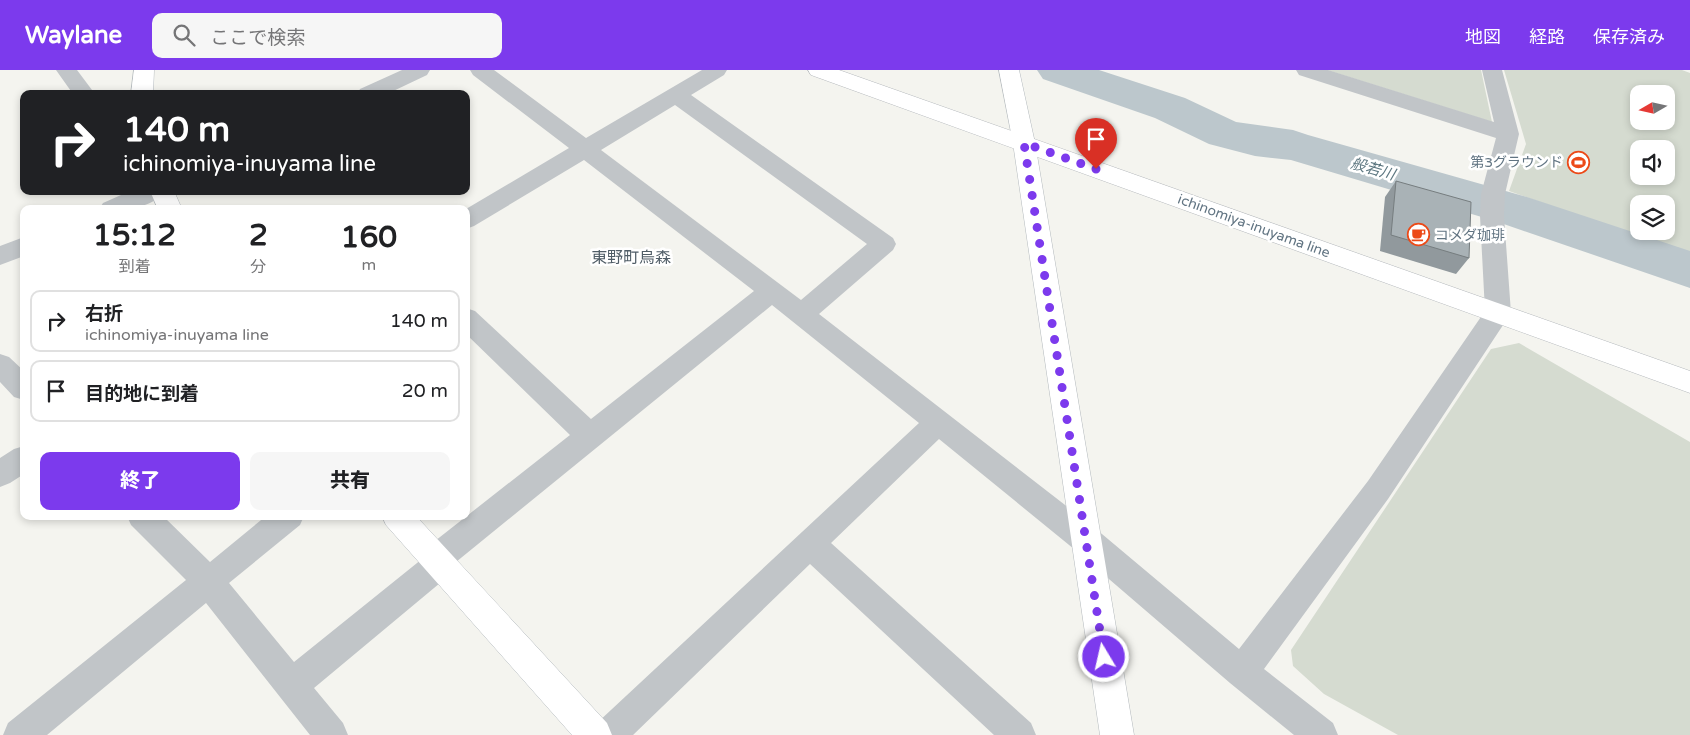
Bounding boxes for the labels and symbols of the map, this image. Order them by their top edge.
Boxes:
north arrow [1630,85,1675,130]
pin [1075,118,1117,169]
sports icon: 第3グラウンド [1567,150,1591,174]
water label: 般若川 [1349,154,1399,184]
place label: 第3グラウンド [1470,154,1563,171]
street label: ichinomiya-inuyama line [1175,190,1333,262]
cafe icon: コメダ珈琲 [1407,223,1431,247]
place label: コメダ珈琲 [1435,227,1505,244]
district label: 東野町烏森 [591,248,671,268]
position arrow [1077,630,1129,682]

